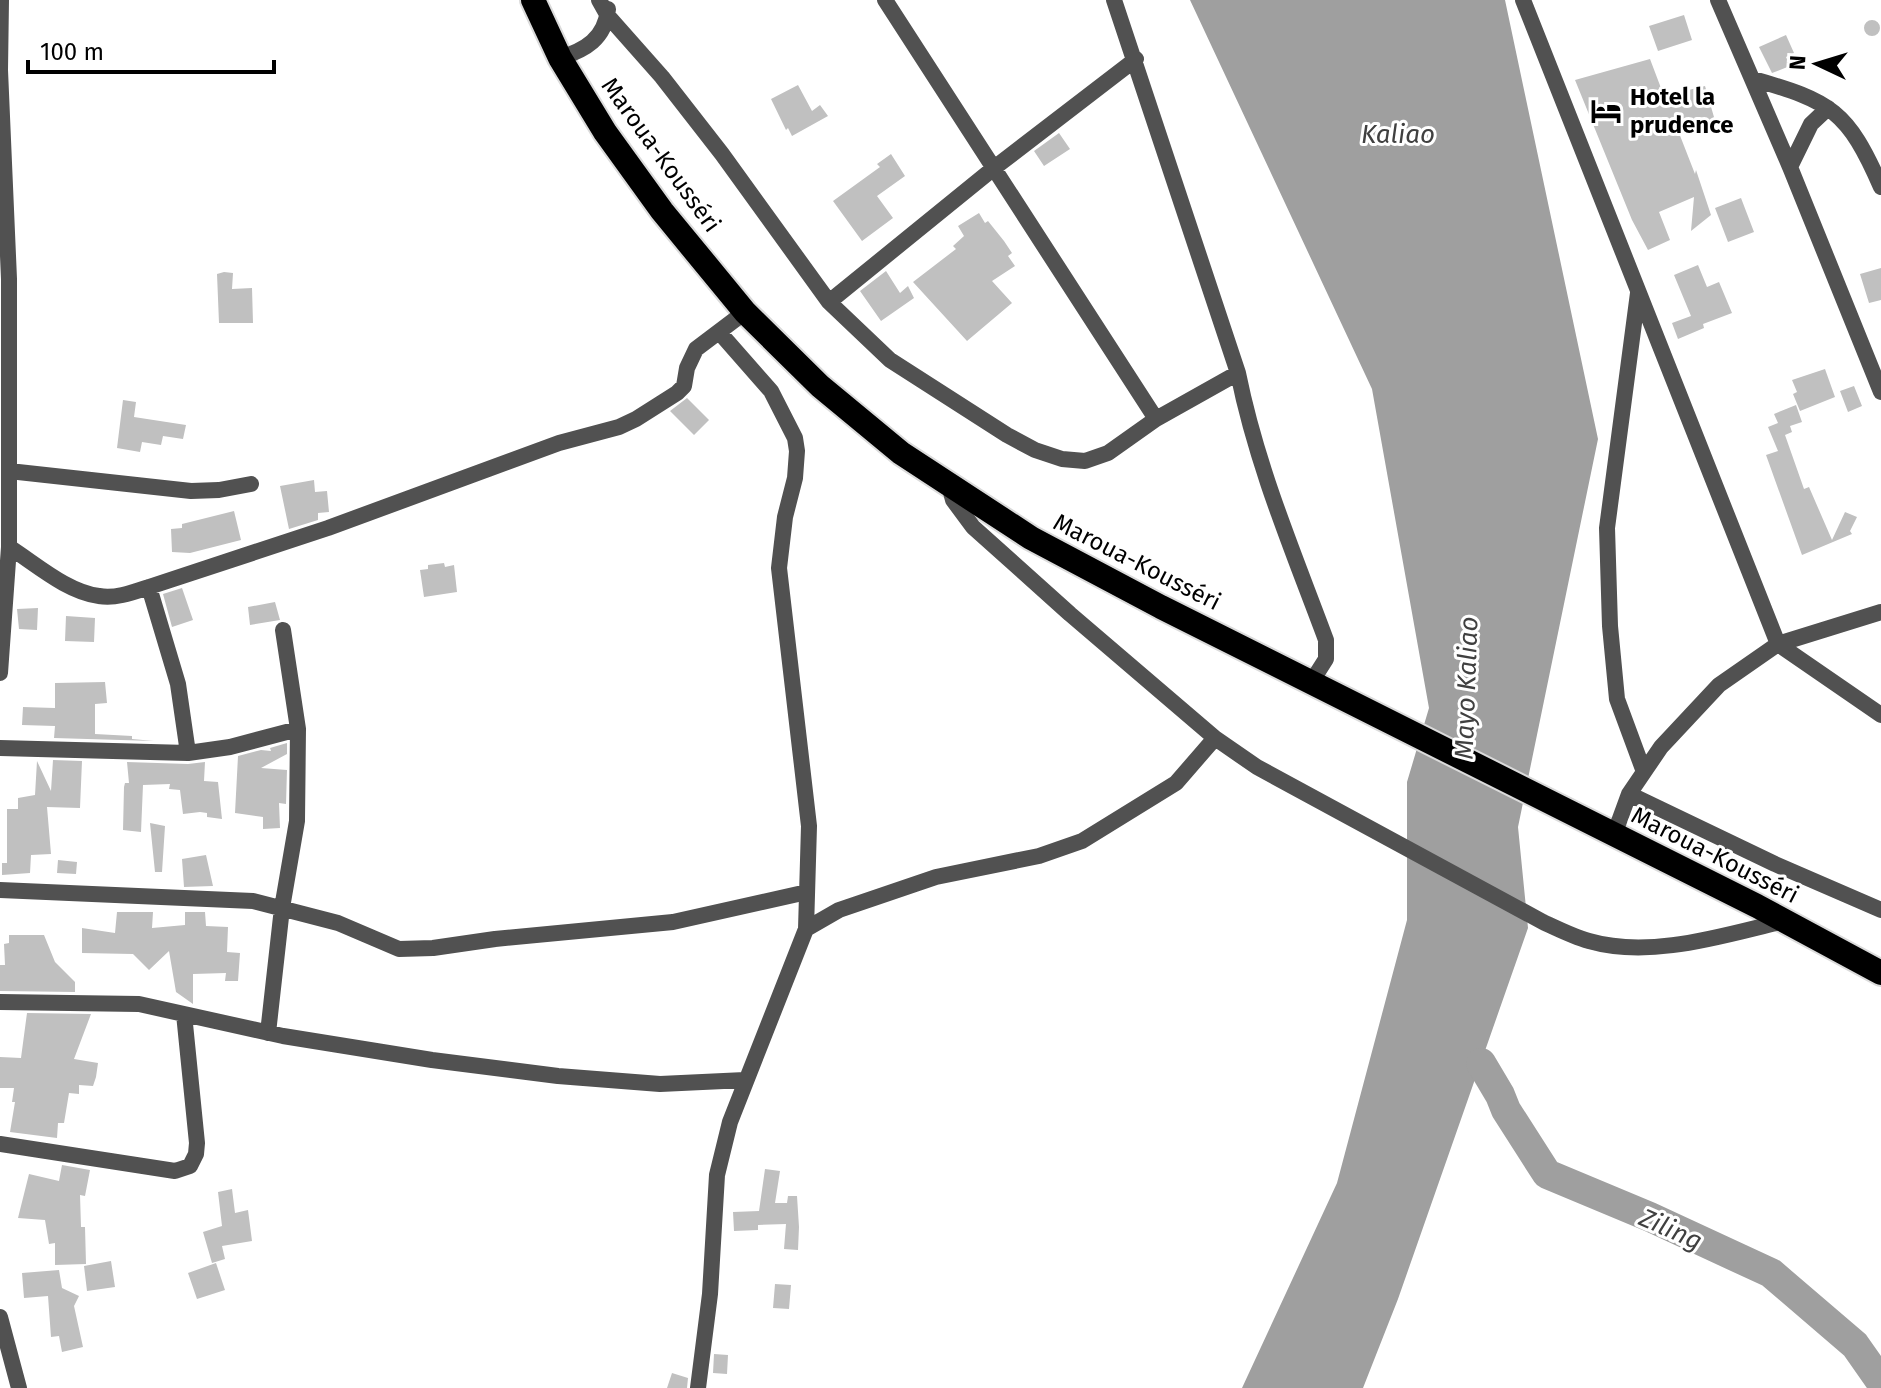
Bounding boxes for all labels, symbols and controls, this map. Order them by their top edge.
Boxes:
scale bar [28,24,274,74]
north arrow [1777,24,1857,104]
text: 100 m [40,38,104,66]
text: N [1784,54,1812,71]
street label: Maroua-Kousséri [596,72,726,238]
place label: Hotel la prudence [1630,83,1733,139]
hotel icon: Hotel la prudence [1589,94,1623,128]
water label: Kaliao [1361,119,1435,150]
street label: Maroua-Kousséri [1049,508,1225,616]
water label: Mayo Kaliao [1449,616,1484,760]
street label: Maroua-Kousséri [1627,801,1803,909]
water label: Ziling [1634,1202,1707,1257]

